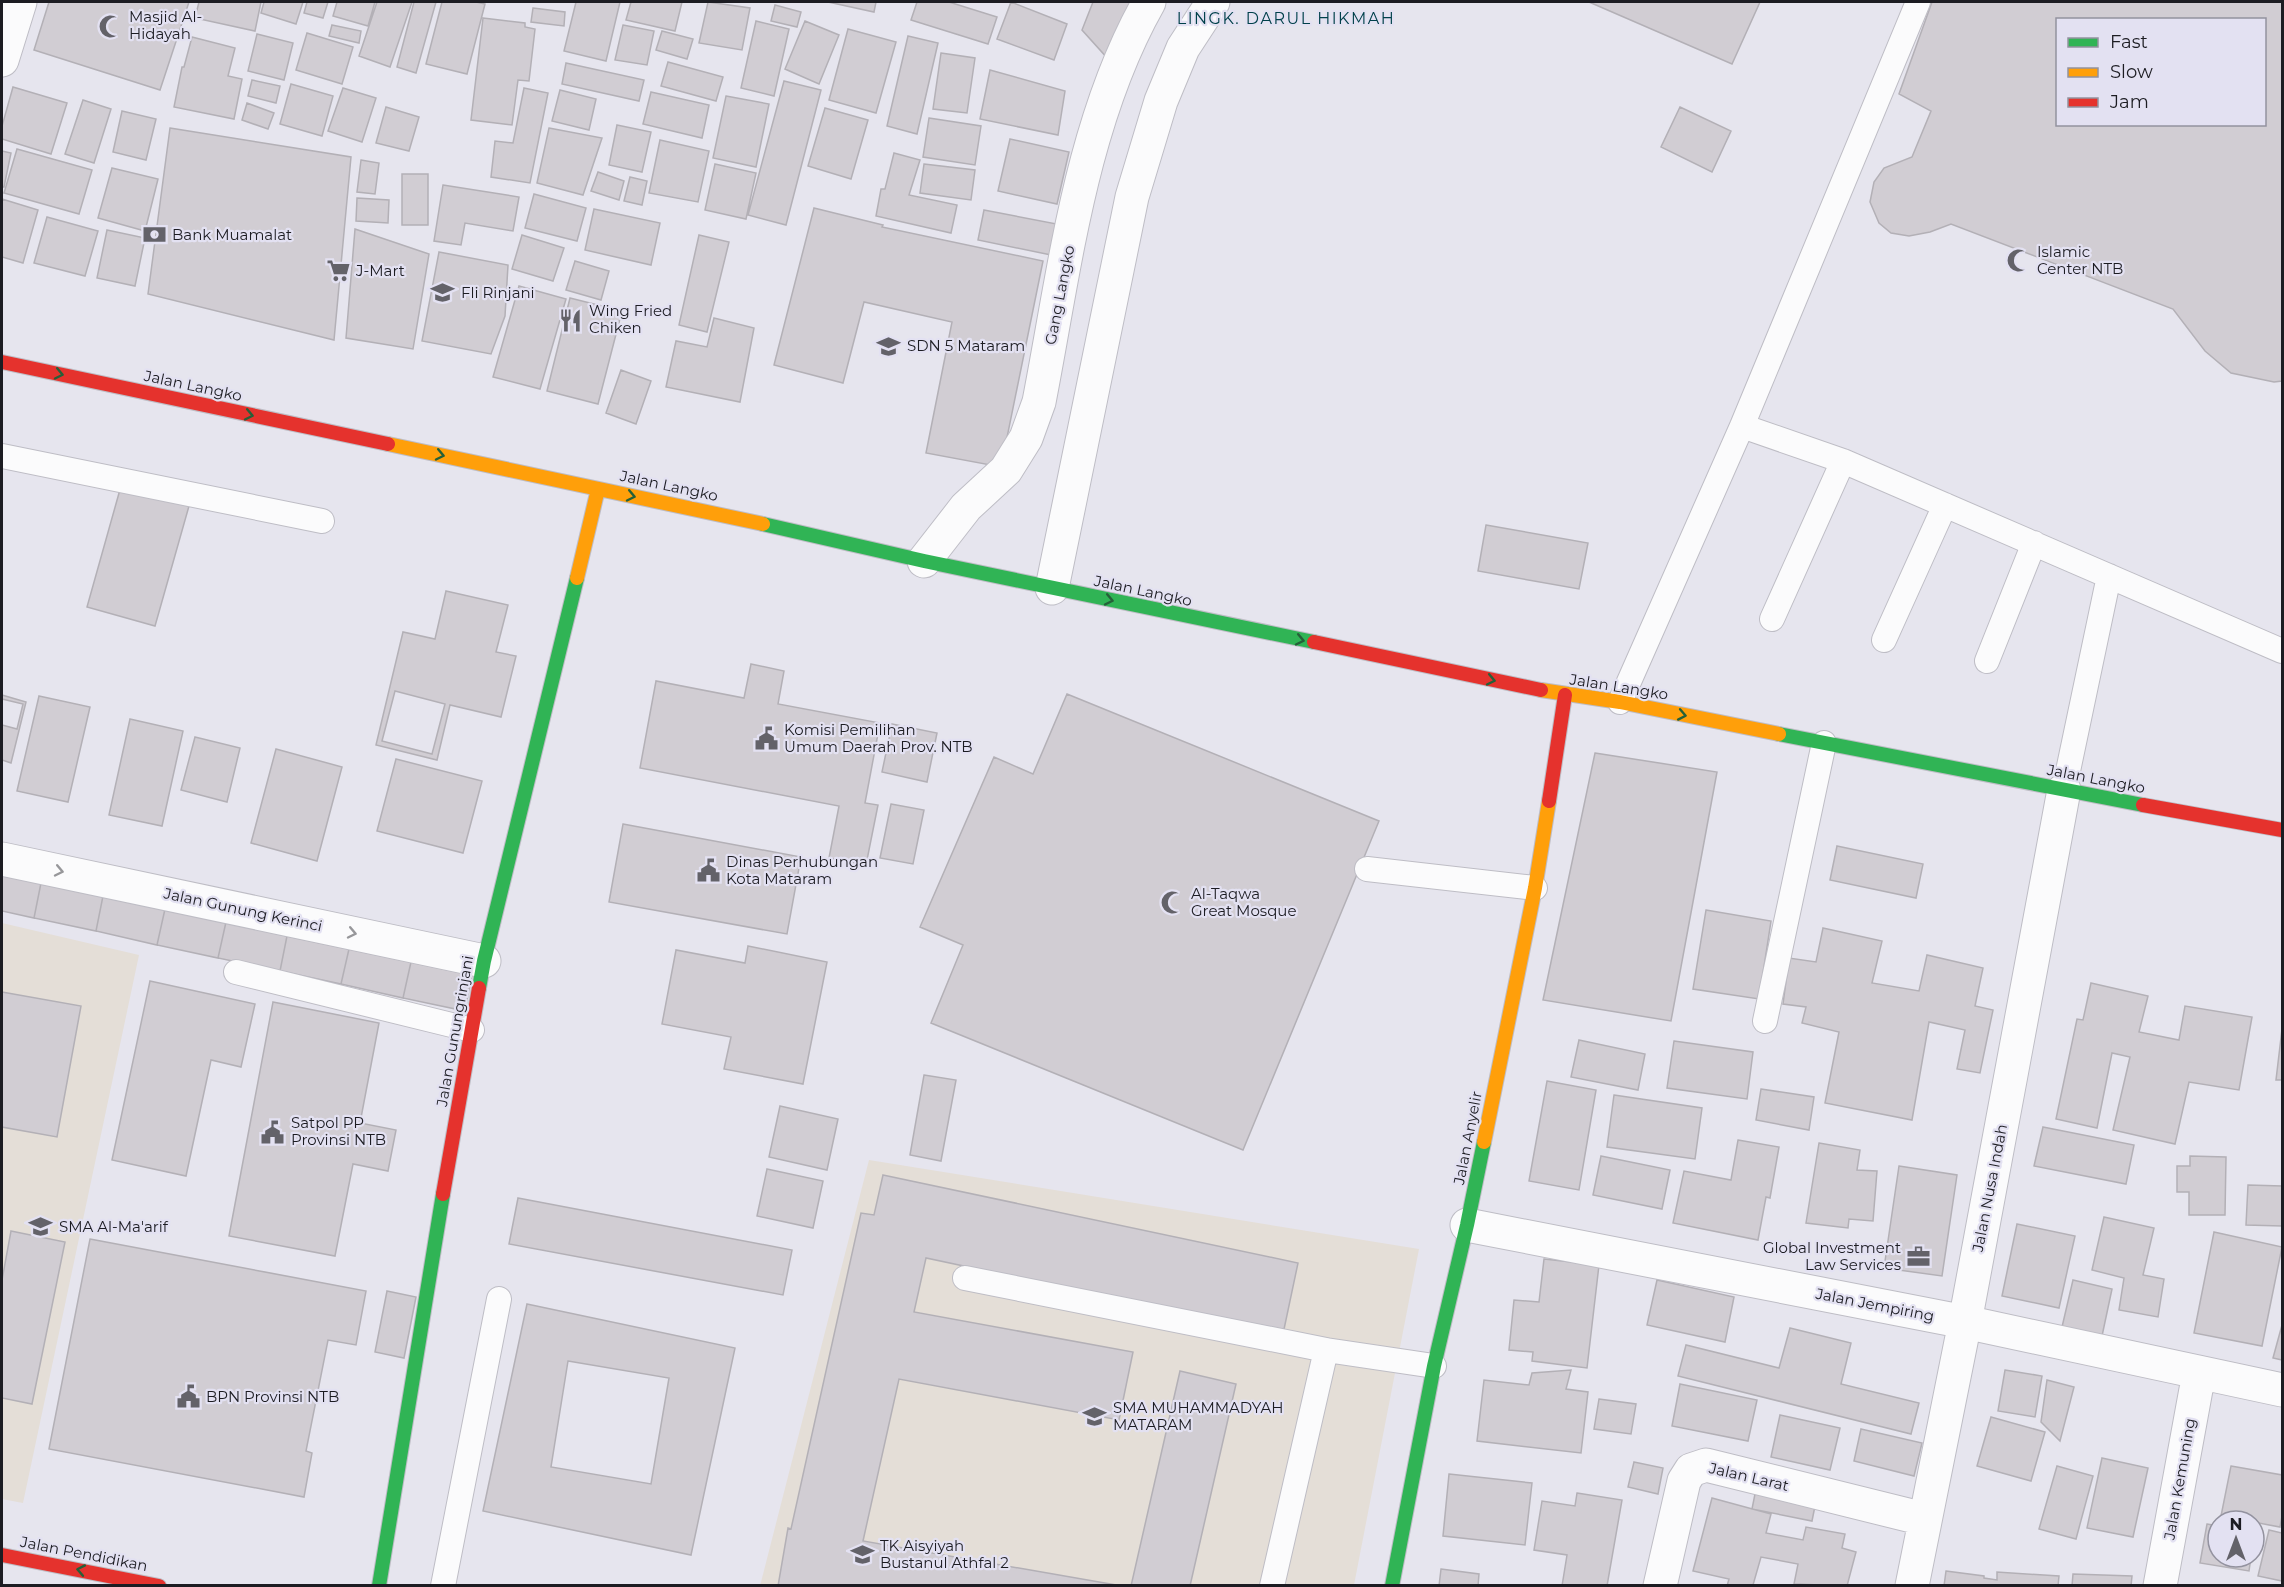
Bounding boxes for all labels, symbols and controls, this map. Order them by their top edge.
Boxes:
place label: Masjid Al- Hidayah [129,7,202,43]
district label: LINGK. DARUL HIKMAH [1177,9,1395,28]
mosque icon: Masjid Al- Hidayah [98,13,124,39]
legend [2056,18,2266,126]
text: Fast [2110,31,2148,53]
text: Slow [2110,61,2153,83]
text: Jam [2109,91,2149,113]
bank icon: Bank Muamalat [141,222,167,248]
place label: Bank Muamalat [172,225,292,244]
place label: Islamic Center NTB [2037,242,2123,278]
street label: Gang Langko [1041,244,1078,346]
mosque icon: Islamic Center NTB [2006,248,2032,274]
supermarket icon: J-Mart [325,258,351,284]
place label: J-Mart [355,261,405,280]
school or university icon: Fli Rinjani [430,280,456,306]
place label: Fli Rinjani [461,283,535,302]
place label: Wing Fried Chiken [589,301,672,337]
restaurant icon: Wing Fried Chiken [558,307,584,333]
school or university icon: SDN 5 Mataram [876,333,902,359]
place label: SDN 5 Mataram [907,336,1025,355]
street label: Jalan Langko [141,366,244,405]
one-way arrow [53,367,63,380]
one-way arrow [244,408,254,421]
one-way arrow [435,448,445,461]
street label: Jalan Langko [617,466,720,505]
one-way arrow [626,488,636,501]
street label: Jalan Langko [1091,571,1194,610]
one-way arrow [1104,593,1114,606]
one-way arrow [1295,633,1305,646]
street label: Jalan Langko [1567,669,1670,704]
one-way arrow [1485,673,1495,686]
one-way arrow [1677,708,1687,721]
place label: Komisi Pemilihan Umum Daerah Prov. NTB [784,720,973,756]
public building icon: Komisi Pemilihan Umum Daerah Prov. NTB [753,726,779,752]
street label: Jalan Langko [2044,760,2147,797]
place label: Dinas Perhubungan Kota Mataram [726,852,878,888]
public building icon: Dinas Perhubungan Kota Mataram [695,858,721,884]
one-way arrow [53,864,63,877]
street label: Jalan Gunung Kerinci [161,883,324,936]
place label: Al-Taqwa Great Mosque [1191,884,1297,920]
mosque icon: Al-Taqwa Great Mosque [1160,890,1186,916]
one-way arrow [347,926,357,939]
street label: Jalan Gunungrinjani [432,954,477,1109]
street label: Jalan Anyelir [1449,1089,1486,1187]
place label: Satpol PP Provinsi NTB [291,1113,386,1149]
public building icon: Satpol PP Provinsi NTB [260,1119,286,1145]
street label: Jalan Nusa Indah [1968,1123,2011,1254]
school or university icon: SMA Al-Ma'arif [28,1214,54,1240]
place label: SMA Al-Ma'arif [59,1217,169,1236]
place label: Global Investment Law Services [1763,1238,1901,1274]
office icon: Global Investment Law Services [1906,1244,1932,1270]
street label: Jalan Jempiring [1813,1284,1936,1325]
public building icon: BPN Provinsi NTB [175,1384,201,1410]
place label: BPN Provinsi NTB [206,1387,339,1406]
place label: SMA MUHAMMADYAH MATARAM [1113,1398,1284,1434]
school or university icon: SMA MUHAMMADYAH MATARAM [1082,1404,1108,1430]
street label: Jalan Kemuning [2159,1417,2200,1542]
street label: Jalan Larat [1706,1458,1791,1495]
north arrow [2206,1509,2266,1569]
text: N [2230,1515,2242,1534]
street label: Jalan Pendidikan [18,1532,149,1575]
place label: TK Aisyiyah Bustanul Athfal 2 [880,1536,1009,1572]
school or university icon: TK Aisyiyah Bustanul Athfal 2 [849,1542,875,1568]
one-way arrow [77,1564,87,1577]

